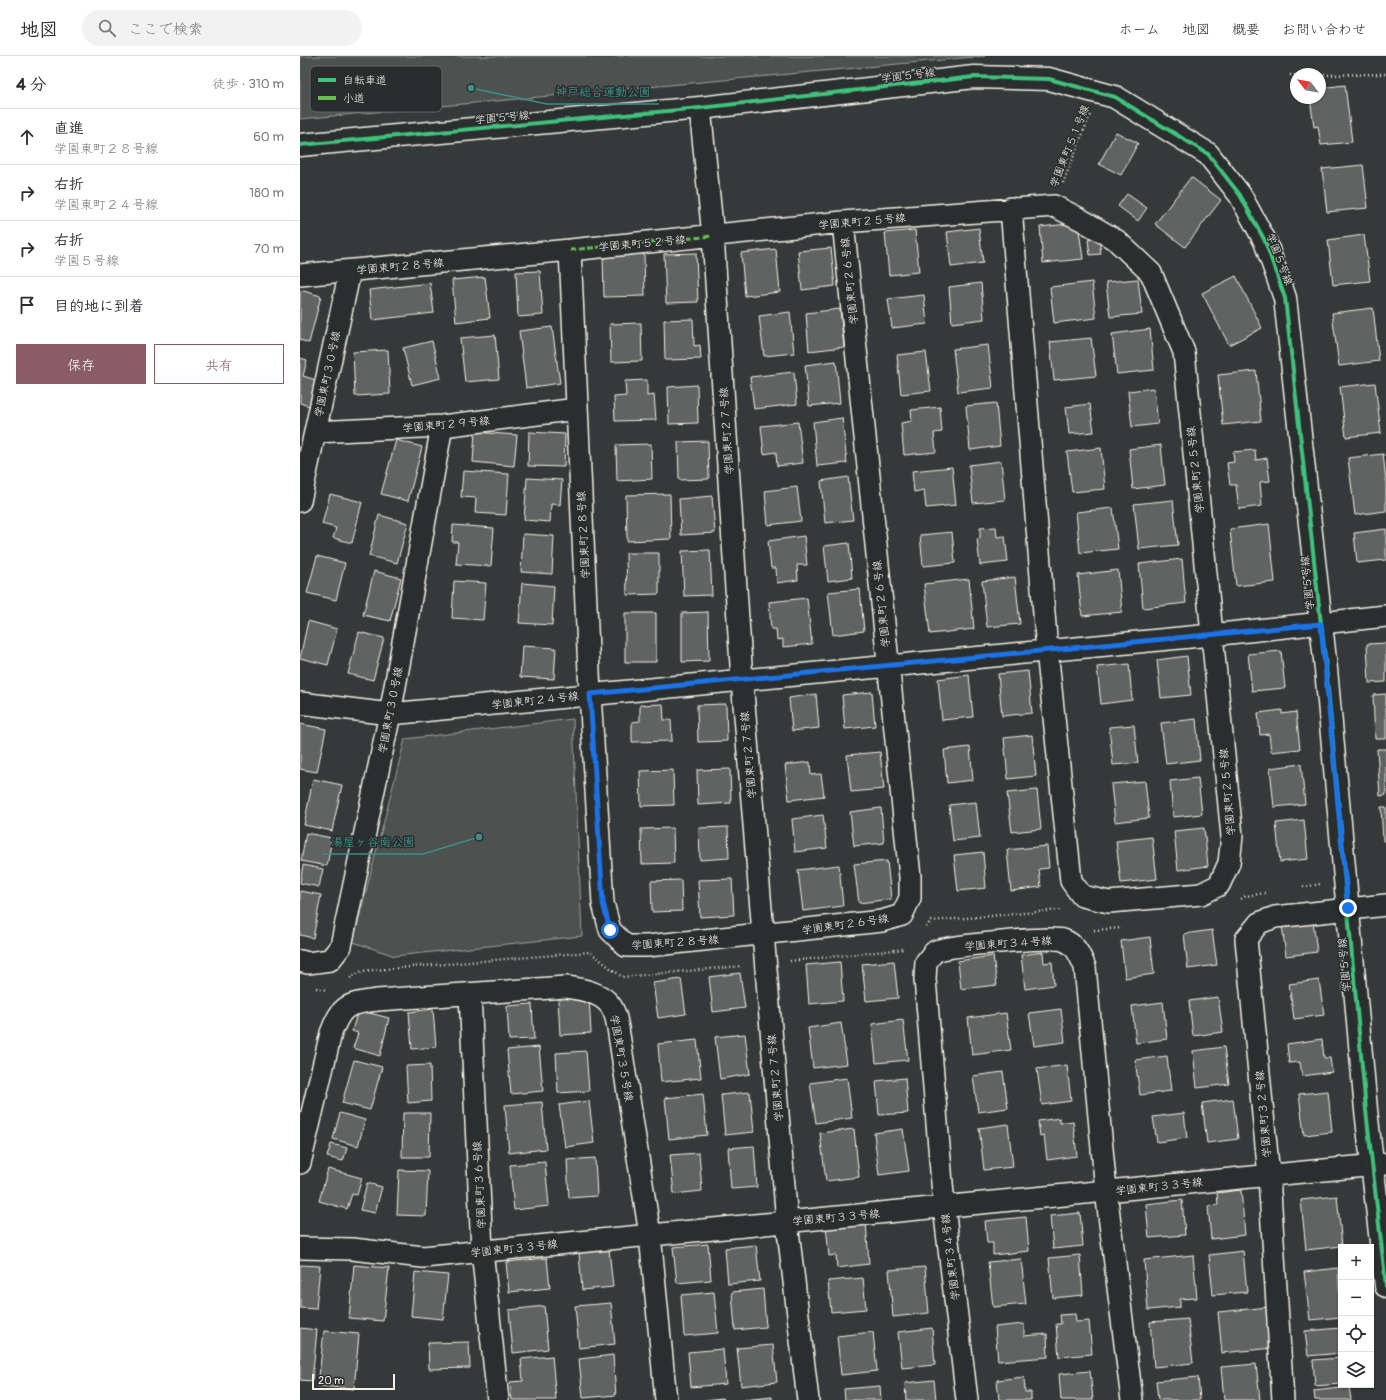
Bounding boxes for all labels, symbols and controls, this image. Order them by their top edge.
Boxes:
search box [82,10,362,46]
icon: search [96,17,118,39]
text: 地図 [20,18,58,42]
text: ここで検索 [128,20,203,39]
text: ホーム [1119,21,1160,38]
text: 地図 [1182,21,1210,38]
text: 概要 [1232,21,1260,38]
text: お問い合わせ [1282,21,1366,38]
legend [310,66,442,112]
street label: 学園５号線 [880,66,936,85]
north arrow [1290,68,1326,104]
text: 4 分 [16,74,47,95]
text: 自転車道 [343,74,387,87]
text: 徒歩 · 310 m [213,76,284,92]
callout: 神戸総合運動公園 [547,80,659,104]
text: 神戸総合運動公園 [555,85,651,100]
text: 小道 [343,92,365,105]
street label: 学園東町５１号線 [1047,103,1092,189]
street label: 学園５号線 [474,109,530,126]
text: 直進 [54,119,84,138]
icon: ahead [16,126,38,148]
text: 60 m [253,129,284,145]
text: 学園東町２８号線 [54,141,158,157]
text: 右折 [54,175,84,194]
icon: right [16,182,38,204]
text: 180 m [249,185,284,201]
text: 学園東町２４号線 [54,197,158,213]
street label: 学園東町２５号線 [818,211,906,232]
text: 右折 [54,231,84,250]
street label: 学園５号線 [1264,231,1295,287]
street label: 学園東町５２号線 [598,233,686,254]
street label: 学園東町２６号線 [838,237,861,325]
icon: right [16,238,38,260]
text: 70 m [254,241,284,257]
text: 学園５号線 [54,253,119,269]
street label: 学園東町２８号線 [356,256,444,277]
icon: arrive [16,294,38,316]
text: 目的地に到着 [54,297,144,316]
street label: 学園東町３０号線 [312,330,343,418]
button: 保存 [16,344,146,384]
button: 共有 [154,344,284,384]
street label: 学園東町２７号線 [717,387,736,475]
street label: 学園東町２９号線 [402,414,490,435]
street label: 学園東町２５号線 [1184,426,1207,514]
street label: 学園東町２８号線 [575,491,592,579]
street label: 学園５号線 [1298,555,1317,611]
street label: 学園東町２６号線 [870,560,893,648]
street label: 学園東町３０号線 [376,666,405,755]
street label: 学園東町２４号線 [491,689,579,712]
street label: 学園東町２７号線 [738,711,759,799]
street label: 学園東町２５号線 [1217,748,1238,836]
callout: 湯屋ヶ谷南公園 [323,830,423,854]
text: 湯屋ヶ谷南公園 [331,835,415,850]
route end [1339,899,1357,917]
street label: 学園東町２６号線 [801,912,890,937]
route start [601,921,619,939]
street label: 学園東町２８号線 [631,933,719,952]
street label: 学園東町３４号線 [964,934,1052,953]
street label: 学園５号線 [1336,937,1353,993]
street label: 学園東町３５号線 [607,1014,636,1103]
street label: 学園東町２７号線 [765,1034,786,1122]
street label: 学園東町３２号線 [1253,1070,1274,1158]
street label: 学園東町３６号線 [471,1141,488,1229]
street label: 学園東町３３号線 [1115,1175,1203,1198]
street label: 学園東町３３号線 [792,1207,880,1228]
street label: 学園東町３４号線 [939,1212,962,1301]
street label: 学園東町３３号線 [470,1237,558,1260]
map controls [1338,1244,1374,1388]
button: + [1338,1244,1374,1280]
button: − [1338,1280,1374,1316]
button: locate [1338,1316,1374,1352]
button: layers [1338,1352,1374,1388]
scale bar [312,1372,395,1391]
text: 20 m [318,1374,344,1387]

